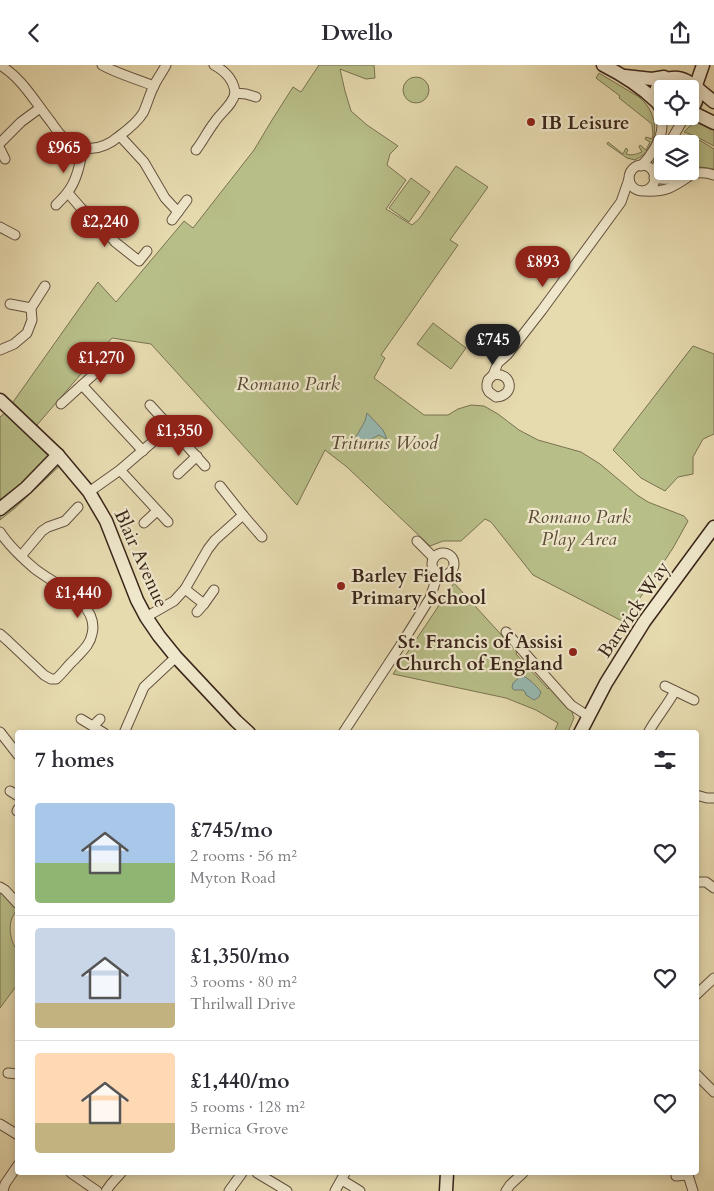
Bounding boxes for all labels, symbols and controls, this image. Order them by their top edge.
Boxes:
text: Dwello [321,18,393,48]
icon: back [20,19,48,47]
icon: share [666,19,694,47]
map controls [654,80,699,180]
button: locate [654,80,699,125]
place label: IB Leisure [541,110,629,136]
marker: IB Leisure [525,116,537,128]
pin: £965 [34,131,94,174]
button: layers [654,135,699,180]
text: £965 [47,137,81,159]
pin: £2,240 [64,205,146,248]
text: £2,240 [82,211,128,233]
pin: £893 [513,245,573,288]
text: £893 [526,251,560,273]
pin: £745 [463,323,523,366]
text: £745 [476,329,510,351]
pin: £1,270 [60,341,142,384]
text: £1,270 [78,347,124,369]
park label: Romano Park [236,371,340,397]
pin: £1,350 [138,415,220,457]
text: £1,350 [156,420,202,442]
park label: Triturus Wood [330,430,439,456]
park label: Romano Park Play Area [527,504,631,552]
street label: Blair Avenue [108,505,174,612]
street label: Barwick Way [592,556,676,663]
place label: Barley Fields Primary School [351,563,487,611]
pin: £1,440 [37,577,119,619]
marker: Barley Fields Primary School [335,580,347,592]
text: £1,440 [55,582,101,604]
place label: St. Francis of Assisi Church of England [395,629,563,677]
marker: St. Francis of Assisi Church of England [567,646,579,658]
text: 7 homes [35,746,114,775]
icon: filters [651,746,679,774]
text: £745/mo [190,816,273,845]
icon: home [75,823,135,883]
icon: heart [651,839,679,867]
text: 2 rooms · 56 m² [190,845,297,867]
text: Myton Road [190,867,276,889]
text: £1,350/mo [190,942,290,971]
icon: home [75,948,135,1008]
icon: heart [651,964,679,992]
text: 3 rooms · 80 m² [190,971,297,993]
text: Thrilwall Drive [190,993,296,1015]
text: £1,440/mo [190,1067,290,1096]
icon: home [75,1073,135,1133]
icon: heart [651,1089,679,1117]
text: 5 rooms · 128 m² [190,1096,305,1118]
text: Bernica Grove [190,1118,289,1140]

